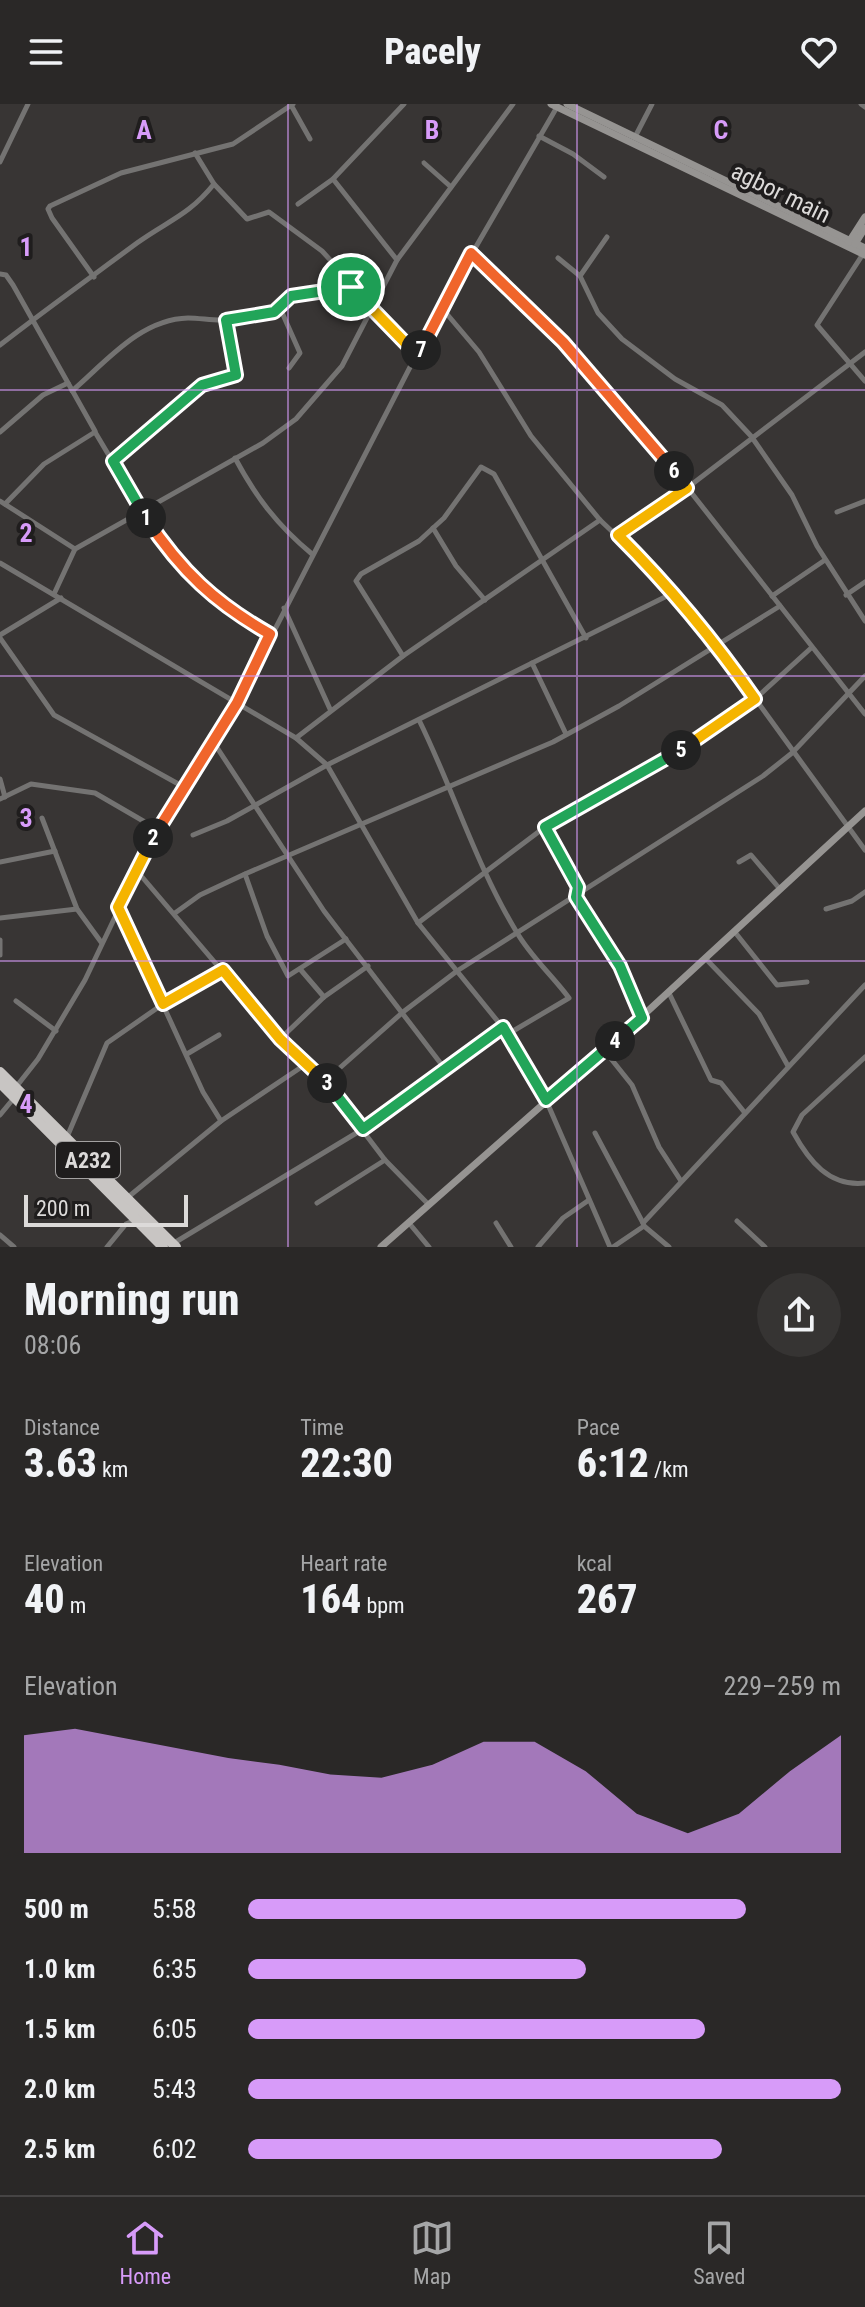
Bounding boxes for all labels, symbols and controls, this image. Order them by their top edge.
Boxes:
icon: menu [24,30,68,74]
icon: heart [797,30,841,74]
text: Pacely [384,31,481,73]
text: A [136,115,152,145]
text: B [425,115,439,145]
text: C [714,115,729,145]
street label: agbor main [727,157,835,229]
text: 1 [19,232,33,262]
pin [317,253,385,321]
icon: arrive [329,265,373,309]
pin: 7 [401,330,441,370]
text: 7 [415,337,427,362]
pin: 6 [654,451,694,491]
text: 6 [668,458,680,483]
pin: 1 [126,498,166,538]
text: 1 [140,505,152,530]
text: 2 [19,518,33,548]
pin: 5 [661,730,701,770]
text: 5 [675,737,687,762]
text: 3 [19,803,33,833]
pin: 2 [133,818,173,858]
text: 2 [147,825,159,850]
pin: 4 [595,1021,635,1061]
text: 4 [609,1028,621,1053]
pin: 3 [307,1063,347,1103]
text: 3 [321,1070,333,1095]
text: 4 [19,1089,33,1119]
road number: A232 [56,1142,120,1178]
scale bar [24,1191,188,1227]
text: 200 m [36,1196,90,1221]
button: share [757,1273,841,1357]
text: Morning run [24,1274,240,1326]
text: 08:06 [24,1330,81,1360]
text: Distance [24,1415,100,1440]
text: Time [300,1415,344,1440]
text: Pace [577,1415,620,1440]
text: 3.63 [24,1440,97,1487]
text: 22:30 [300,1440,393,1487]
text: 6:12 [577,1440,649,1487]
text: km [97,1457,128,1482]
text: /km [649,1457,689,1482]
text: Elevation [24,1551,103,1576]
text: Heart rate [300,1551,387,1576]
text: kcal [577,1551,612,1576]
text: 40 [24,1576,65,1623]
text: 164 [300,1576,361,1623]
text: 267 [577,1576,638,1623]
text: m [65,1593,86,1618]
text: bpm [361,1593,405,1618]
text: Elevation [24,1671,118,1701]
text: 229–259 m [724,1671,841,1701]
text: 500 m [24,1894,89,1924]
text: 5:58 [152,1894,197,1924]
text: 1.0 km [24,1954,96,1984]
text: 6:35 [152,1954,197,1984]
text: 1.5 km [24,2014,96,2044]
text: 6:05 [152,2014,197,2044]
text: 2.0 km [24,2074,96,2104]
text: 5:43 [152,2074,197,2104]
text: 2.5 km [24,2134,96,2164]
text: 6:02 [152,2134,197,2164]
tab: Home [120,2216,171,2289]
tab: Map [410,2216,454,2289]
tab: Saved [693,2216,745,2289]

